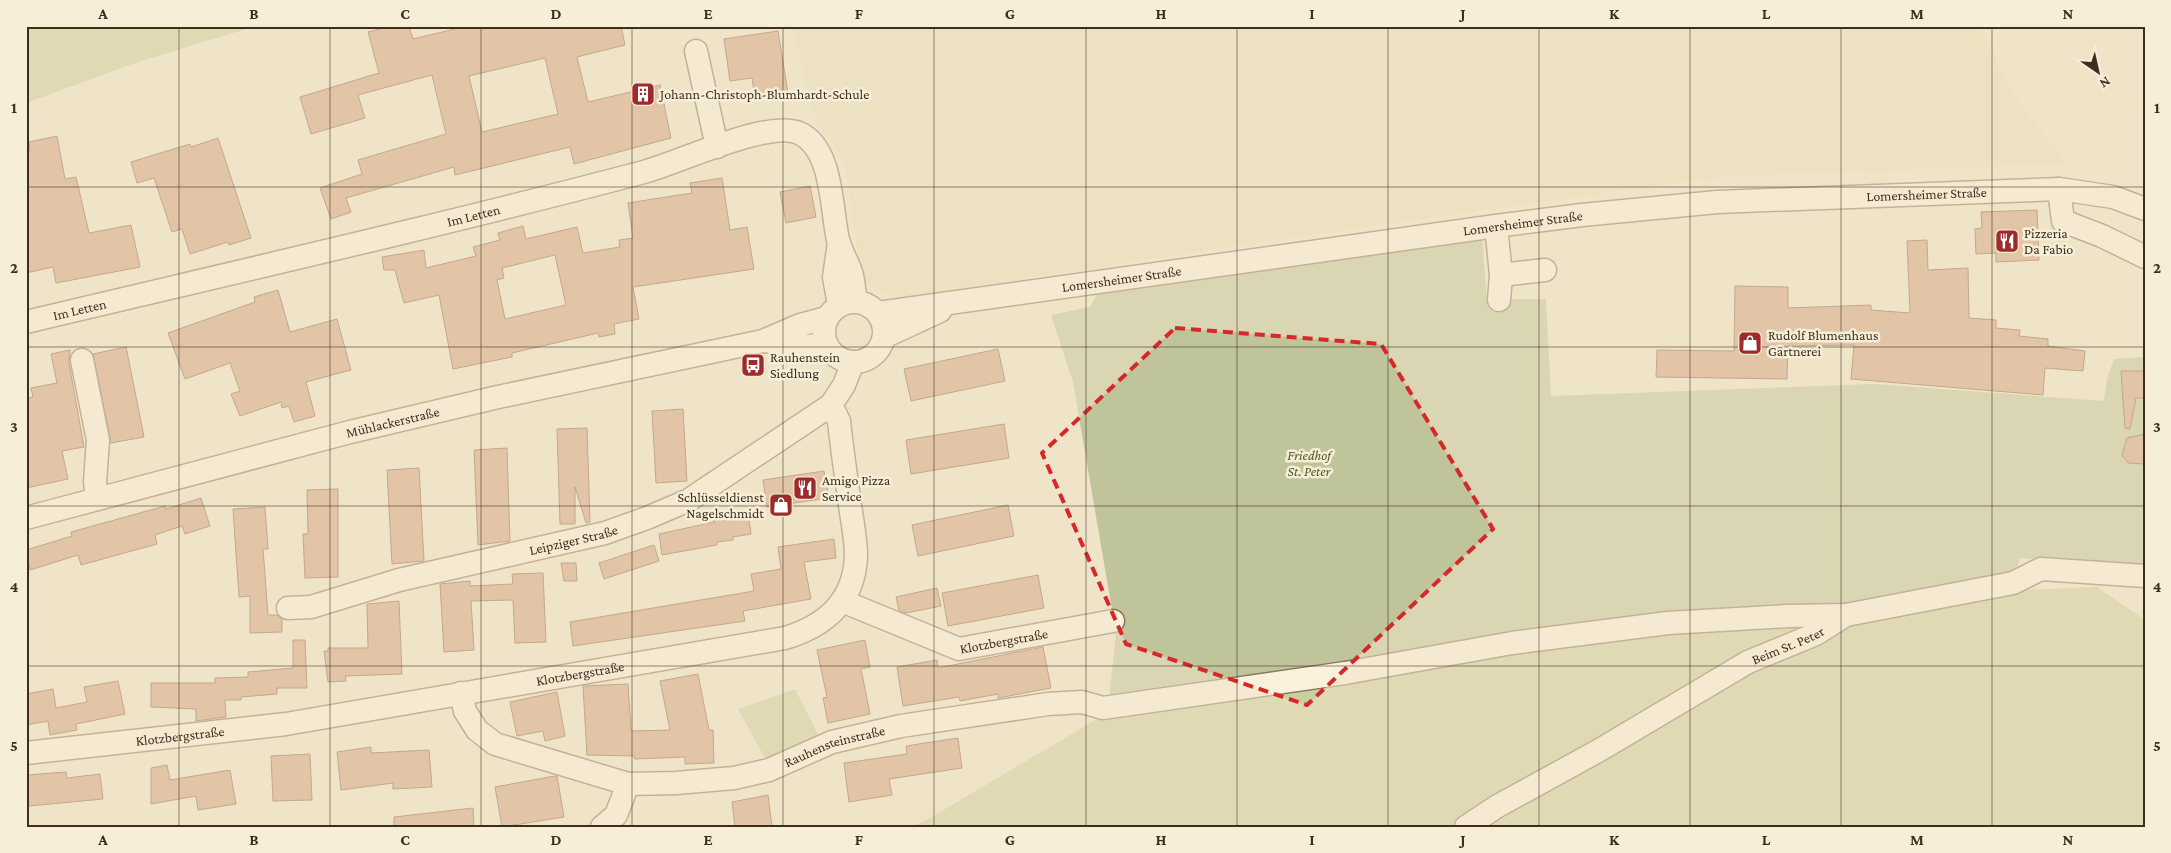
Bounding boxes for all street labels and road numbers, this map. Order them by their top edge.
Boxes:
street label: Lomersheimer Straße [1866,184,1987,204]
street label: Im Letten [445,201,502,230]
street label: Lomersheimer Straße [1462,207,1583,239]
street label: Lomersheimer Straße [1061,262,1182,295]
street label: Im Letten [51,295,108,323]
street label: Mühlackerstraße [344,403,441,441]
street label: Leipziger Straße [528,521,620,558]
street label: Beim St. Peter [1749,623,1827,668]
street label: Klotzbergstraße [958,625,1049,657]
street label: Klotzbergstraße [535,658,625,689]
street label: Rauhensteinstraße [782,722,886,770]
street label: Klotzbergstraße [135,723,225,749]

